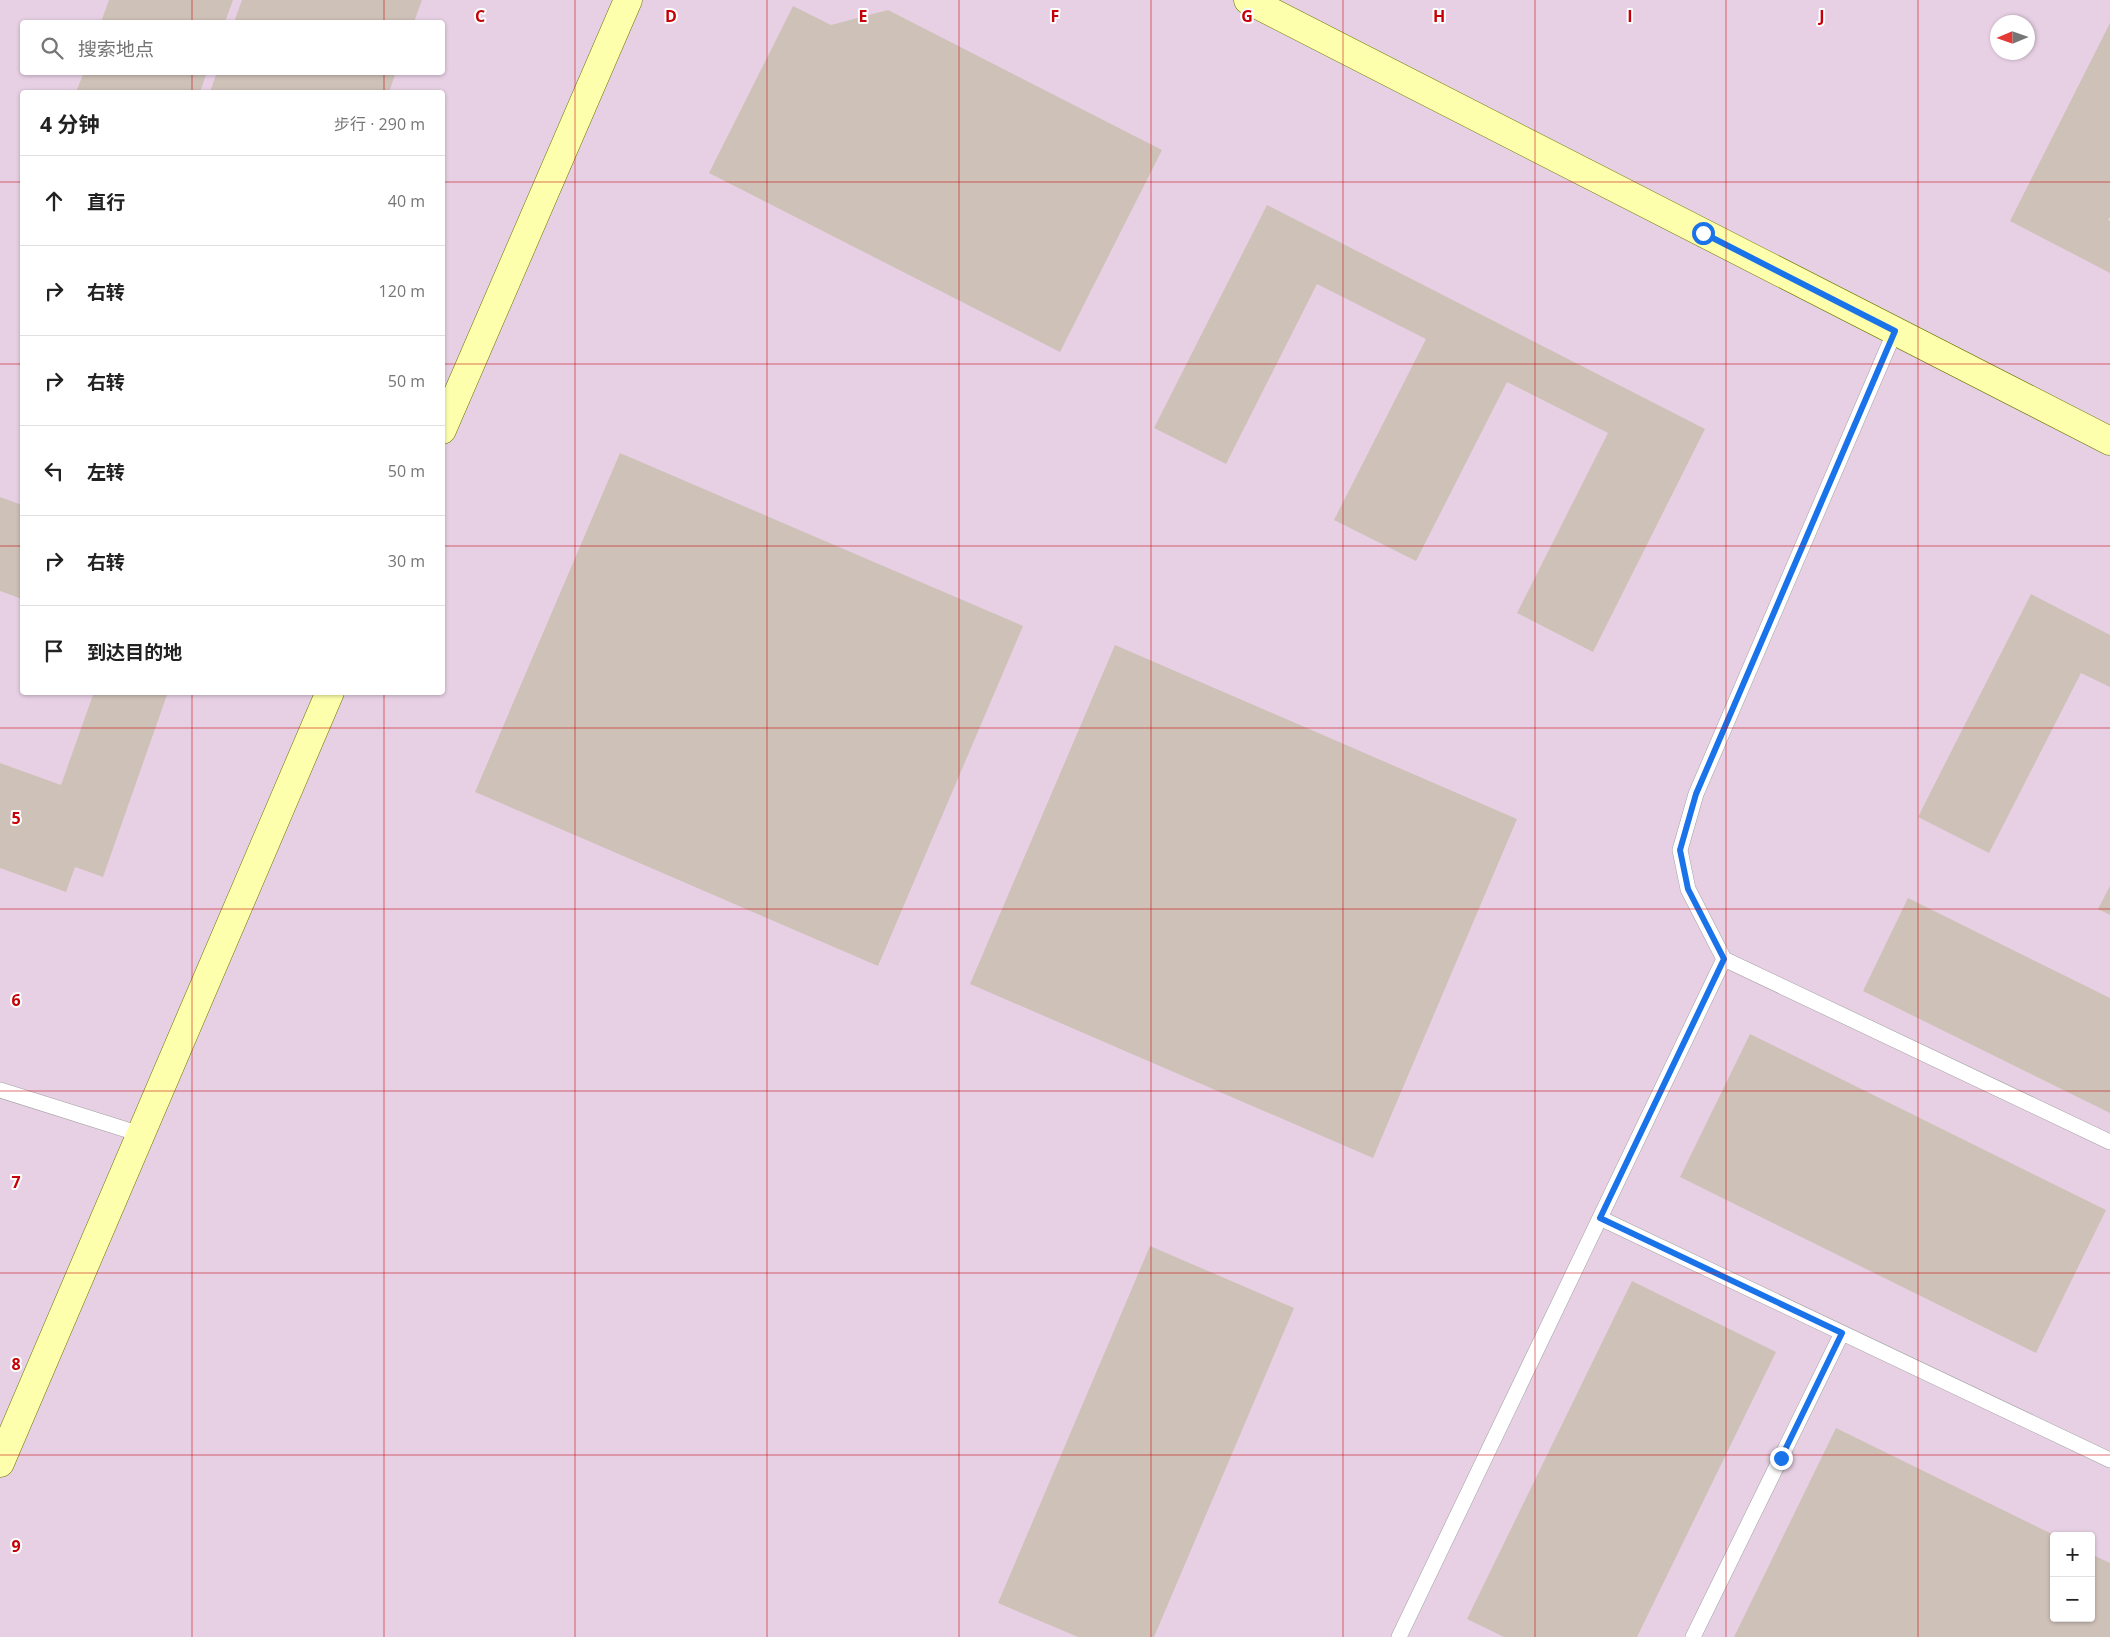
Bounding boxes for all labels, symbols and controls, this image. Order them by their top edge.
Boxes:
text: C [475,5,485,27]
text: D [665,5,677,27]
text: E [859,5,868,27]
text: F [1051,5,1059,27]
text: G [1241,5,1253,27]
text: H [1433,5,1445,27]
text: I [1627,5,1633,27]
text: J [1817,5,1825,27]
north arrow [1990,15,2035,60]
search box [20,20,445,75]
icon: search [38,34,66,62]
text: 搜索地点 [78,36,154,62]
text: 4 分钟 [40,110,99,138]
text: 步行 · 290 m [334,113,425,135]
icon: ahead [40,187,68,215]
text: 直行 [87,189,125,215]
text: 40 m [388,190,425,212]
route start [1692,222,1715,245]
icon: right [40,277,68,305]
text: 右转 [87,279,125,305]
text: 120 m [379,280,425,302]
icon: right [40,367,68,395]
text: 右转 [87,369,125,395]
text: 50 m [388,370,425,392]
icon: left [40,457,68,485]
text: 左转 [87,459,125,485]
text: 50 m [388,460,425,482]
icon: right [40,547,68,575]
text: 右转 [87,549,125,575]
text: 30 m [388,550,425,572]
icon: arrive [40,637,68,665]
text: 到达目的地 [87,639,182,665]
text: 5 [11,807,21,829]
text: 6 [11,989,21,1011]
text: 7 [11,1171,21,1193]
text: 8 [11,1353,21,1375]
route end [1770,1447,1793,1470]
map controls [2050,1532,2095,1622]
button: + [2050,1532,2095,1577]
text: 9 [11,1535,21,1557]
button: − [2050,1577,2095,1622]

